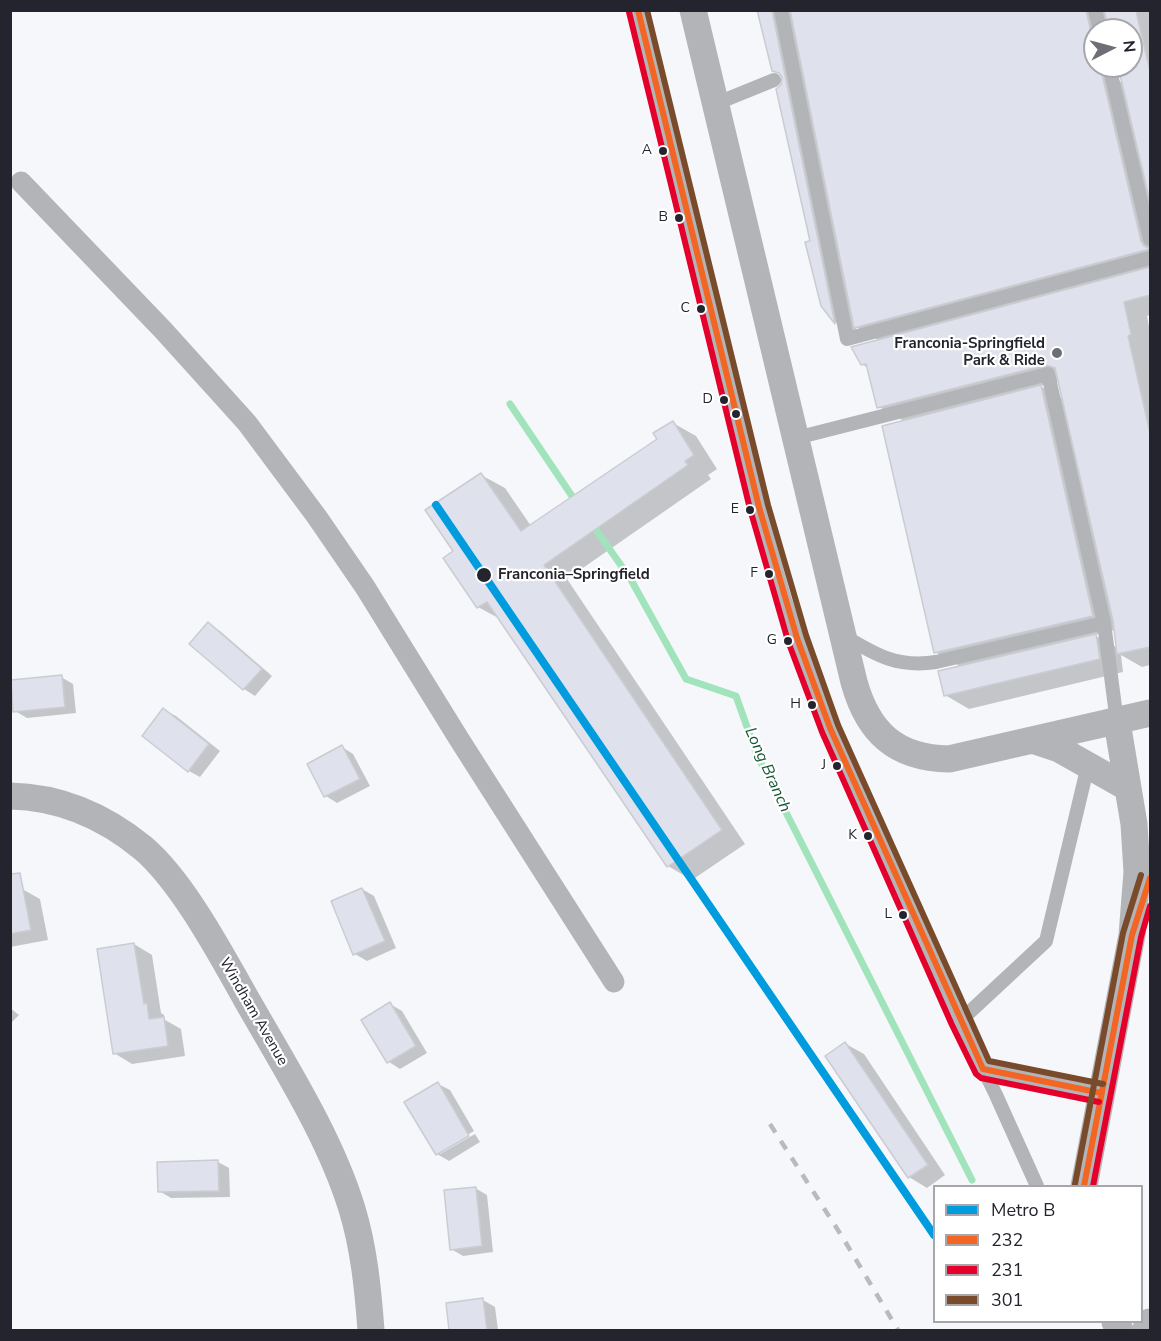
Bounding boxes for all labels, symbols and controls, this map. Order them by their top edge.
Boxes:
north arrow [1083,18,1143,78]
text: N [1117,39,1140,53]
place label: A [642,143,652,159]
marker: A [657,145,669,157]
place label: B [659,210,668,226]
marker: B [673,212,685,224]
place label: C [681,301,690,317]
marker: C [695,303,707,315]
place label: Franconia-Springfield Park & Ride [894,335,1045,370]
marker: Franconia-Springfield Park & Ride [1050,346,1064,360]
place label: D [703,392,713,408]
marker: D [718,394,730,406]
unlabelled marker [730,408,742,420]
place label: E [731,502,739,518]
marker: E [744,504,756,516]
marker: Franconia–Springfield [475,566,493,584]
place label: Franconia–Springfield [498,566,650,584]
place label: F [750,566,758,582]
marker: F [763,568,775,580]
place label: G [767,633,777,649]
marker: G [782,635,794,647]
place label: H [790,697,801,713]
marker: H [806,699,818,711]
water label: Long Branch [740,725,794,815]
place label: J [821,758,826,774]
marker: J [831,760,843,772]
place label: K [848,828,857,844]
marker: K [862,830,874,842]
place label: L [884,907,892,923]
marker: L [897,909,909,921]
street label: Windham Avenue [215,955,291,1069]
legend [933,1185,1143,1323]
text: Metro B [991,1198,1055,1222]
text: 232 [991,1228,1023,1252]
text: 231 [991,1258,1023,1282]
text: 301 [991,1288,1023,1312]

